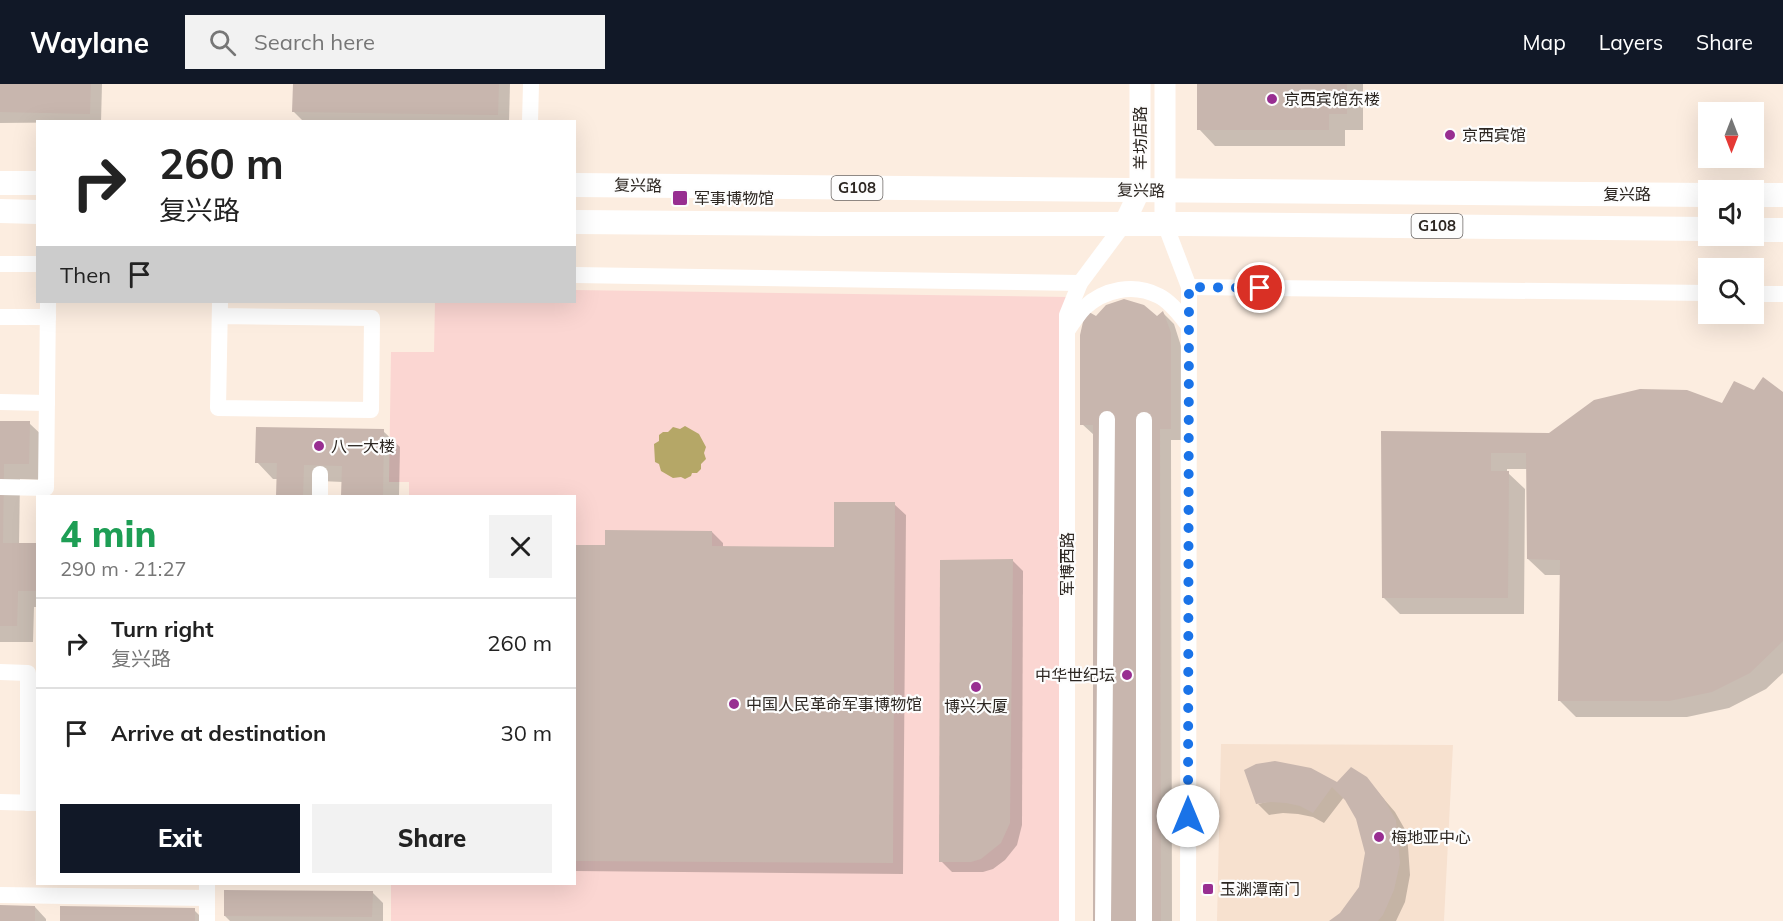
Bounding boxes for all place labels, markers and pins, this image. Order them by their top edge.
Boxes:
place label: 京西宾馆东楼 [1284,89,1380,109]
marker: 京西宾馆东楼 [1265,92,1279,106]
place label: 京西宾馆 [1462,125,1526,145]
marker: 京西宾馆 [1443,128,1457,142]
place label: 军事博物馆 [694,188,774,208]
marker: 军事博物馆 [671,189,689,207]
pin [1234,262,1285,313]
place label: 八一大楼 [331,436,395,456]
marker: 八一大楼 [312,439,326,453]
place label: 中华世纪坛 [1035,665,1115,685]
marker: 中华世纪坛 [1120,668,1134,682]
marker: 博兴大厦 [969,680,983,694]
place label: 中国人民革命军事博物馆 [746,694,922,714]
place label: 博兴大厦 [944,696,1008,716]
marker: 中国人民革命军事博物馆 [727,697,741,711]
place label: 梅地亚中心 [1391,827,1471,847]
marker: 梅地亚中心 [1372,830,1386,844]
place label: 玉渊潭南门 [1220,879,1300,899]
marker: 玉渊潭南门 [1201,882,1215,896]

